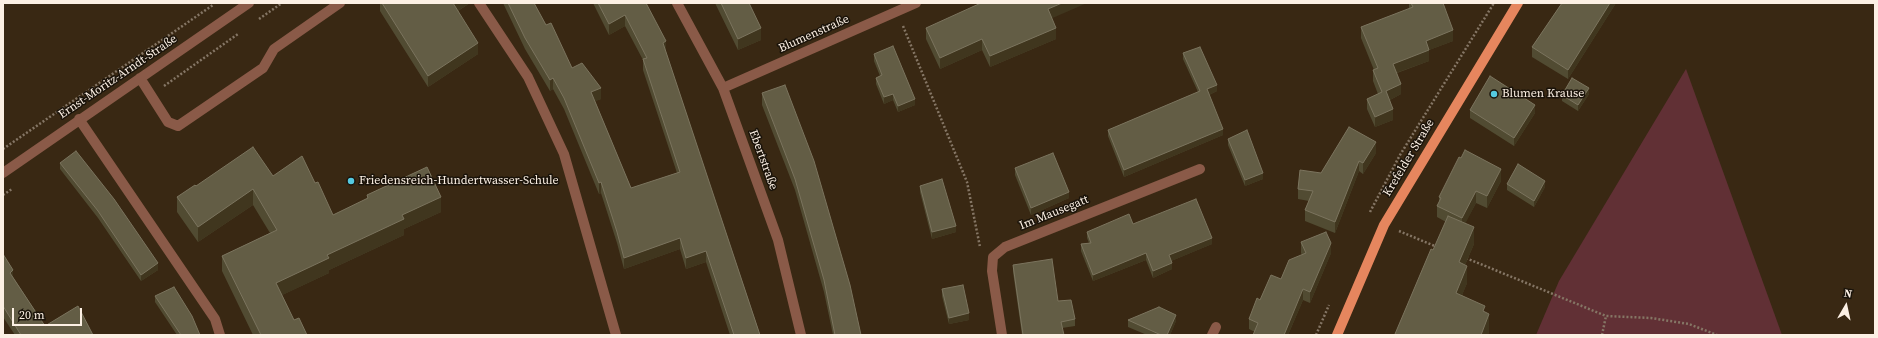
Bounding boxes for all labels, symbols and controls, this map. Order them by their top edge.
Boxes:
street label: Blumenstraße [777,12,851,56]
street label: Ernst-Moritz-Arndt-Straße [56,32,180,122]
place label: Blumen Krause [1502,87,1584,101]
marker: Blumen Krause [1489,89,1499,99]
street label: Krefelder Straße [1380,117,1438,199]
street label: Ebertstraße [745,128,781,192]
place label: Friedensreich-Hundertwasser-Schule [359,174,559,188]
marker: Friedensreich-Hundertwasser-Schule [346,176,356,186]
street label: Im Mausegatt [1017,193,1091,233]
north arrow [1826,286,1866,326]
text: N [1843,286,1853,302]
scale bar [14,300,84,326]
text: 20 m [19,307,45,323]

